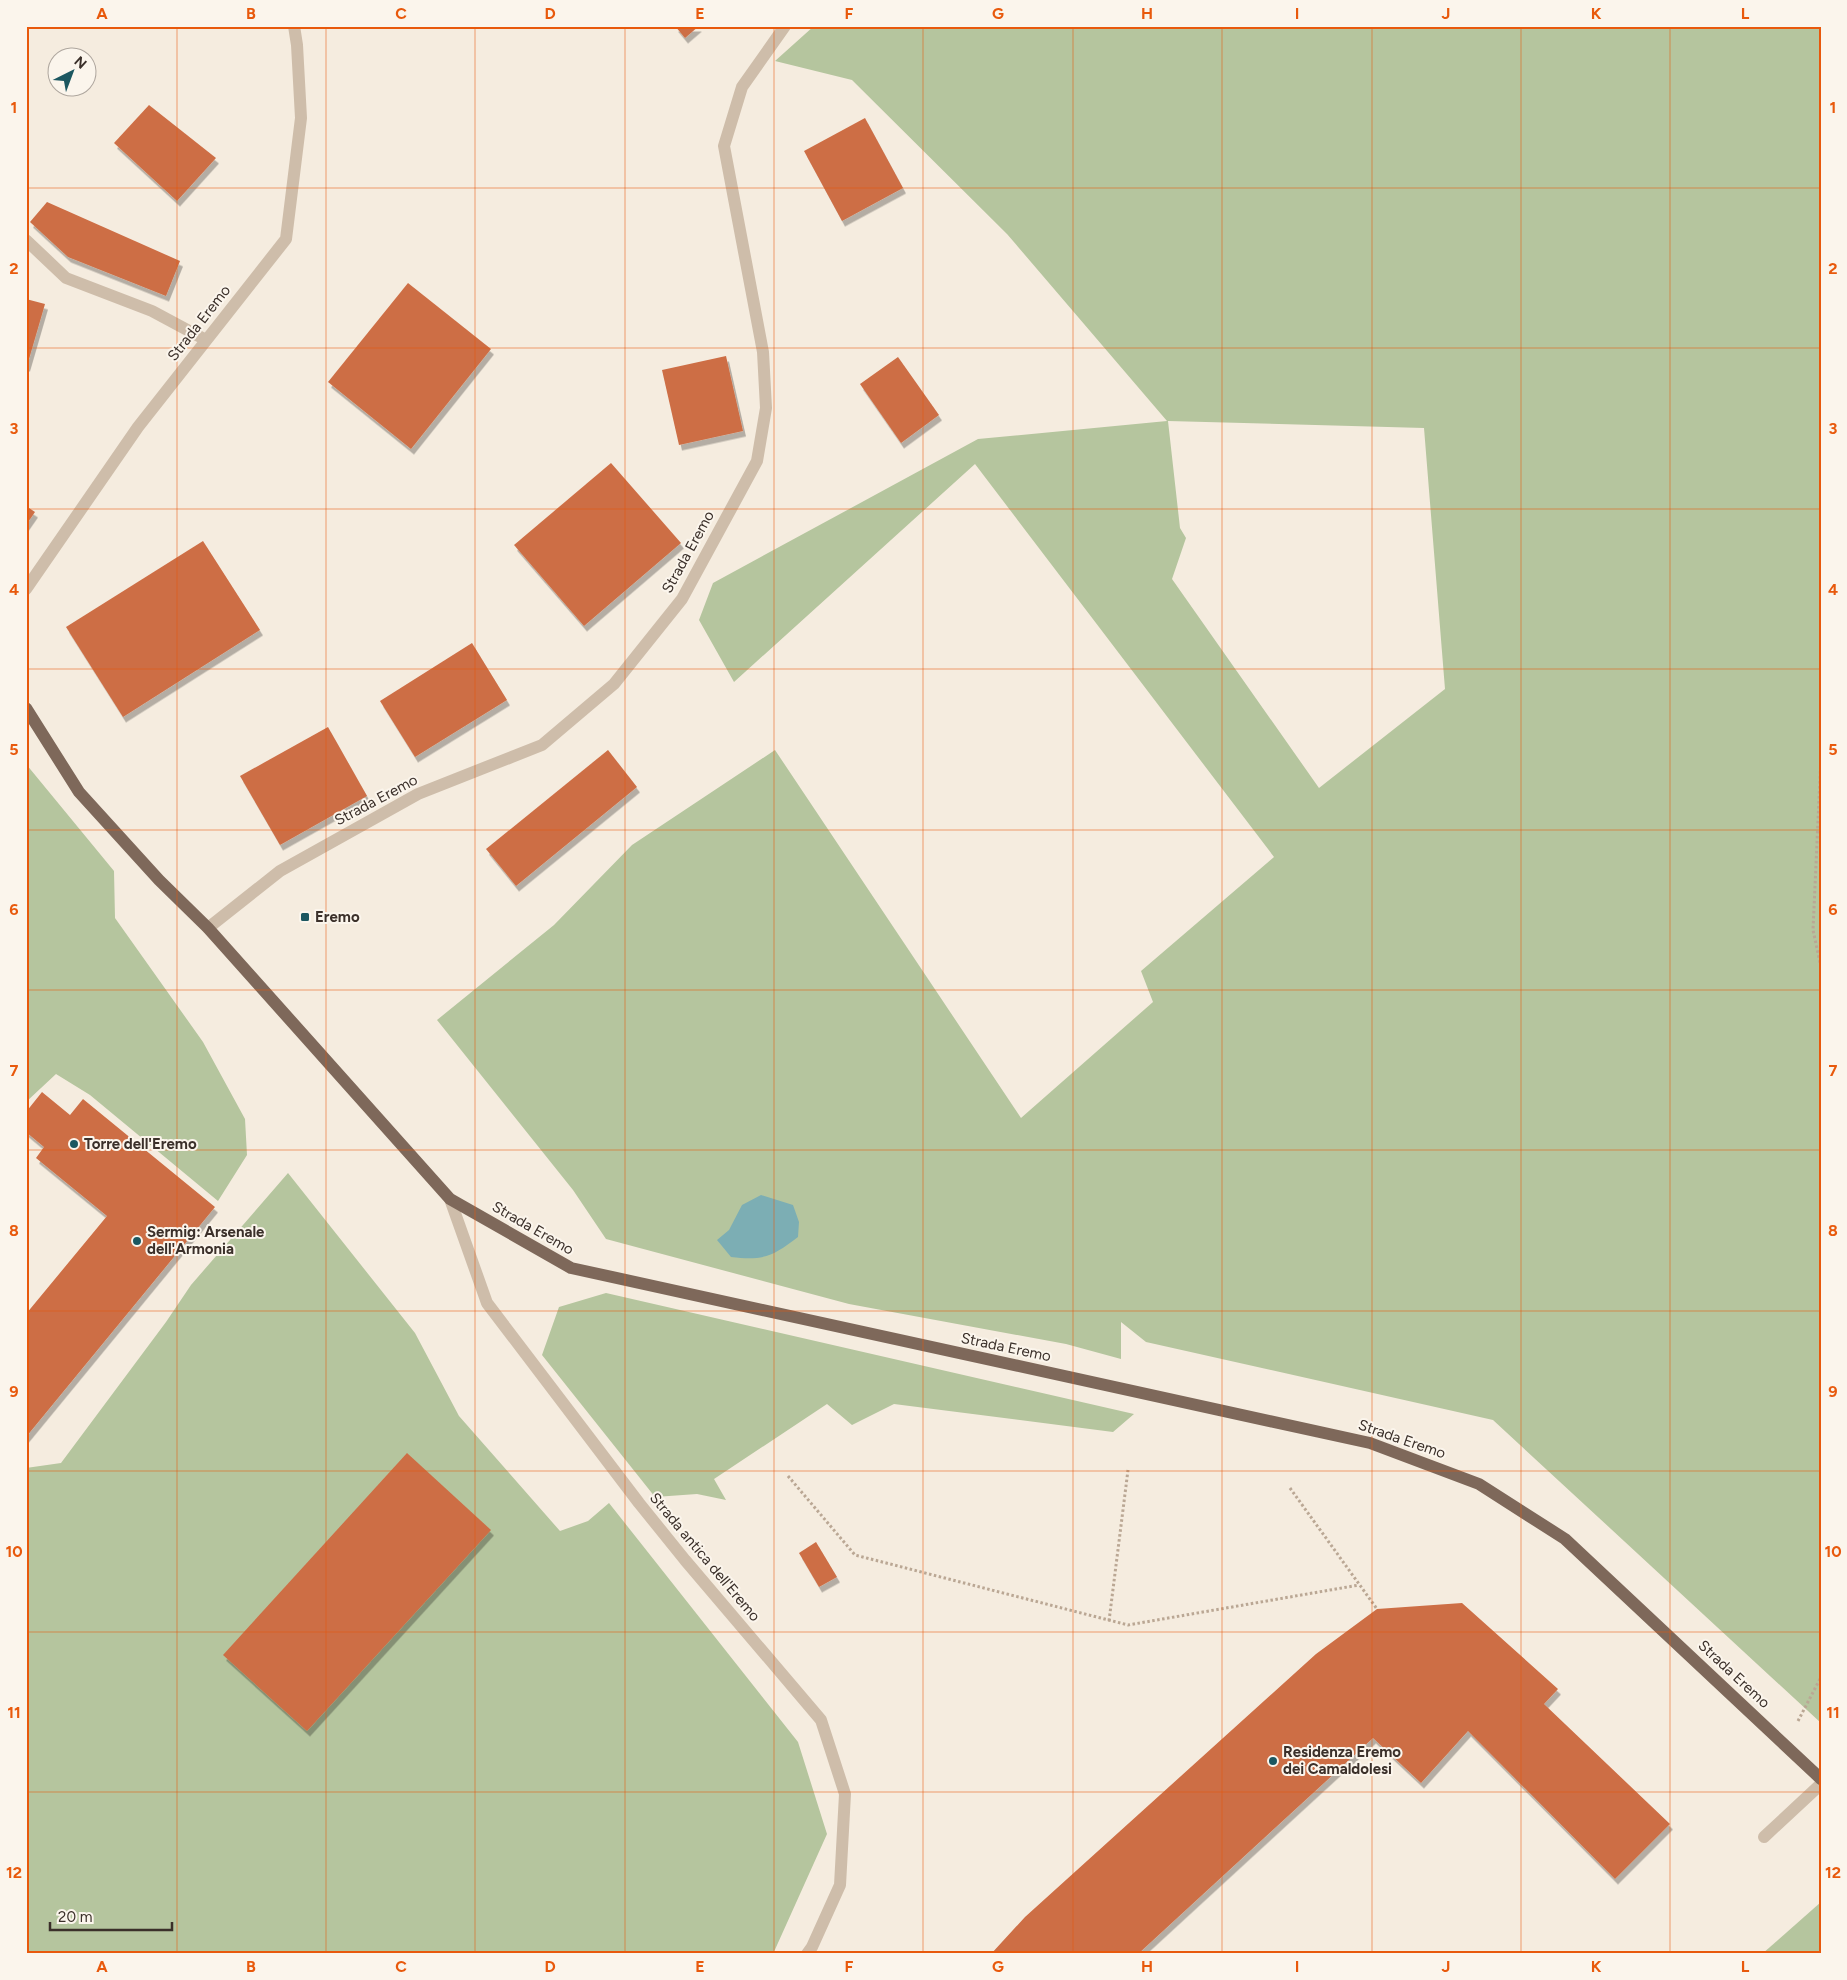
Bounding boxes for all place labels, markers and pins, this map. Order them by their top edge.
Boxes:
place label: Eremo [315,908,360,926]
marker: Eremo [299,911,311,923]
place label: Torre dell'Eremo [84,1135,197,1153]
marker: Torre dell'Eremo [68,1138,80,1150]
place label: Sermig: Arsenale dell'Armonia [147,1223,265,1258]
marker: Sermig: Arsenale dell'Armonia [131,1235,143,1247]
place label: Residenza Eremo dei Camaldolesi [1283,1743,1401,1778]
marker: Residenza Eremo dei Camaldolesi [1267,1755,1279,1767]

